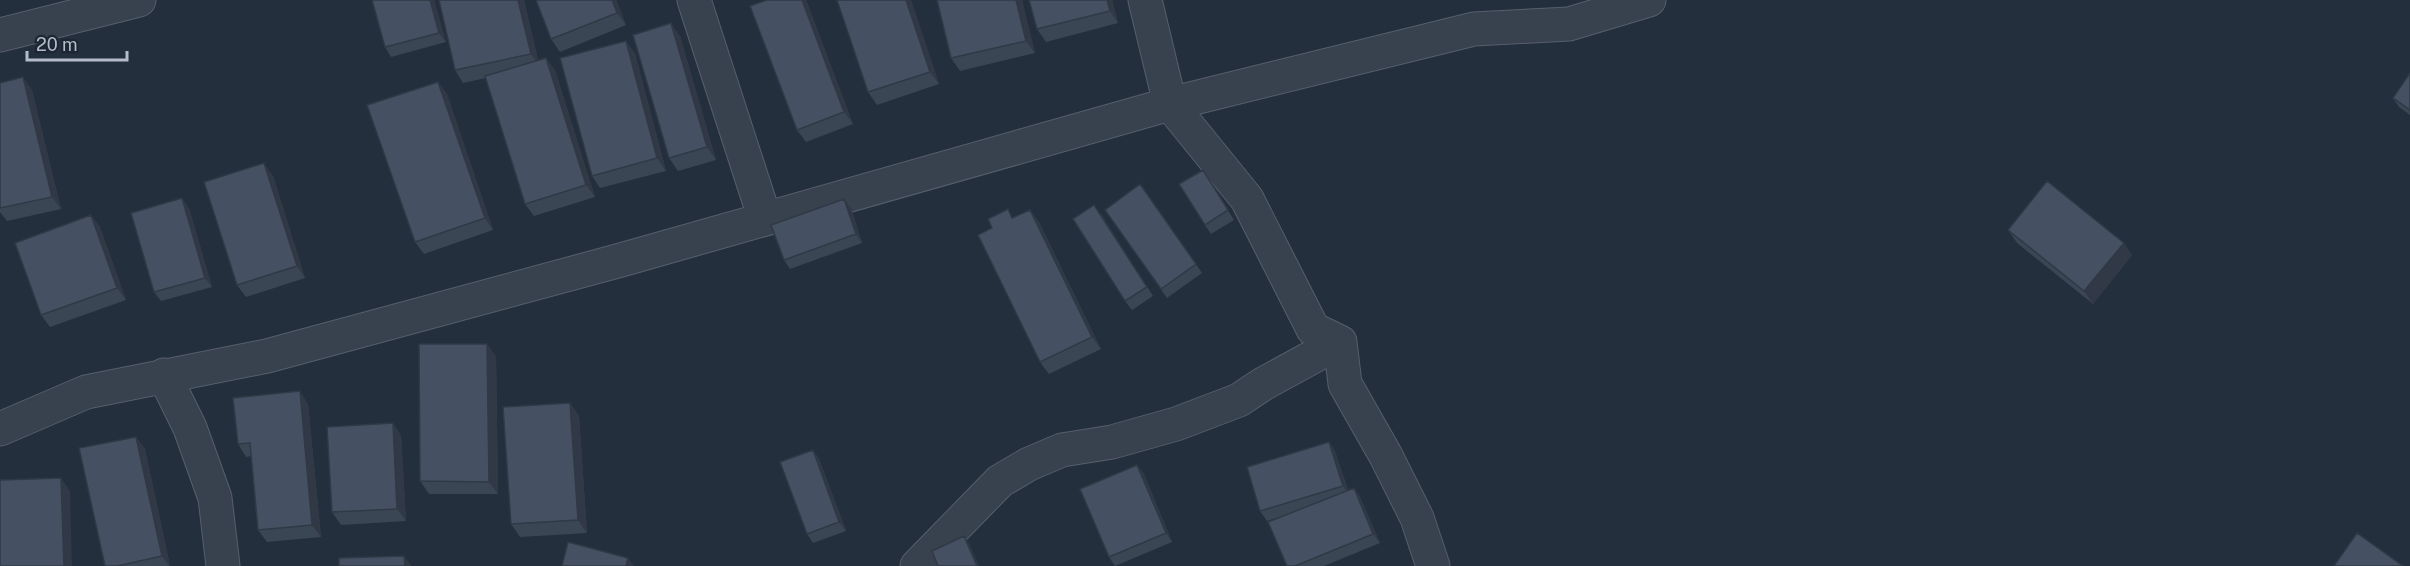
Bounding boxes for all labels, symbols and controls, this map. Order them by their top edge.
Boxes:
scale bar [27,24,128,62]
text: 20 m [36,34,78,55]

